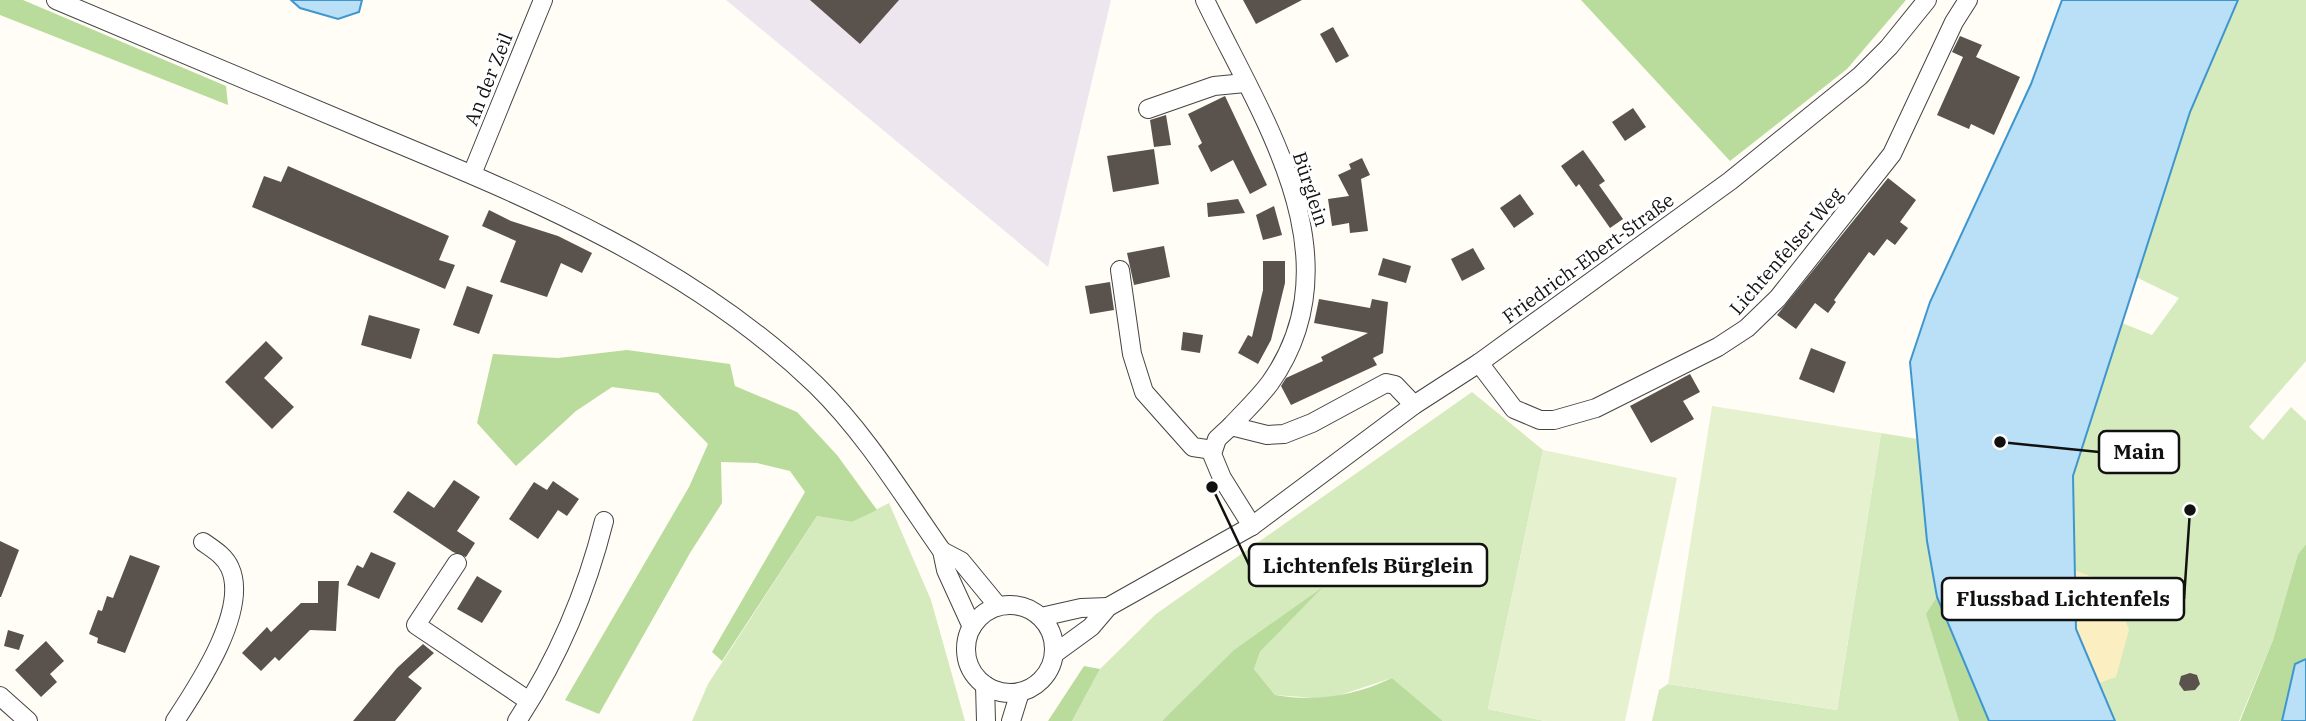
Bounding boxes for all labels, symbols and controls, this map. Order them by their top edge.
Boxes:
street label: An der Zeil [459,29,518,129]
street label: Bürglein [1288,149,1334,229]
street label: Lichtenfelser Weg [1724,182,1848,319]
street label: Friedrich-Ebert-Straße [1498,188,1678,328]
callout: Main [2099,431,2179,473]
text: Main [2113,437,2165,465]
callout: Lichtenfels Bürglein [1249,544,1487,586]
text: Lichtenfels Bürglein [1263,551,1473,579]
callout: Flussbad Lichtenfels [1942,578,2184,620]
text: Flussbad Lichtenfels [1956,584,2170,612]

